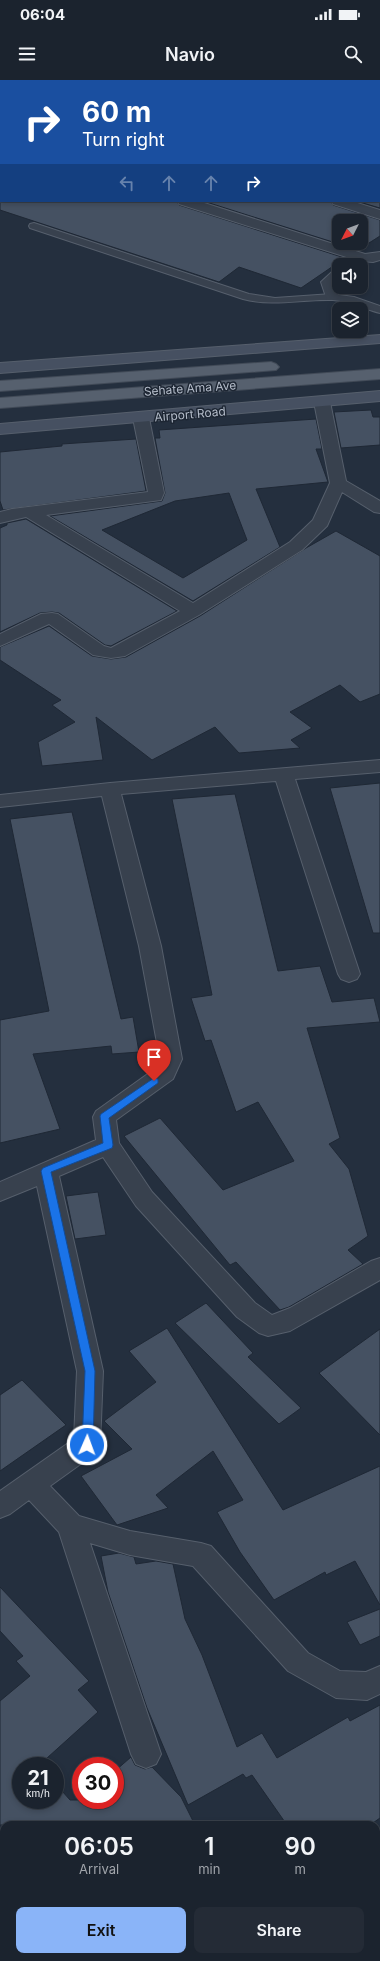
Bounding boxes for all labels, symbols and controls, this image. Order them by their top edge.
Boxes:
text: 06:04 [20,5,65,24]
icon: menu [16,43,38,65]
icon: search [342,43,364,65]
text: Navio [165,44,215,65]
text: 60 m [82,95,151,129]
icon: right [16,96,68,148]
text: Turn right [82,129,165,150]
icon: left [116,172,138,194]
icon: ahead [158,172,180,194]
icon: ahead [200,172,222,194]
icon: right [242,172,264,194]
north arrow [332,214,368,250]
map controls [332,214,368,338]
button: sound [332,258,368,294]
button: layers [332,302,368,338]
street label: Sehate Ama Ave [143,377,237,399]
street label: Airport Road [154,403,226,425]
pin [137,1040,171,1081]
icon: arrive [143,1046,165,1068]
position arrow [66,1424,108,1466]
speed limit sign: 30 [72,1757,124,1809]
text: 21 [27,1766,49,1790]
text: km/h [26,1787,50,1799]
text: 06:05 [64,1832,134,1861]
text: 1 [204,1832,214,1861]
text: 90 [285,1832,316,1861]
text: Arrival [79,1861,119,1877]
text: min [198,1861,220,1877]
text: m [294,1861,306,1877]
button: Exit [16,1907,186,1953]
button: Share [194,1907,364,1953]

